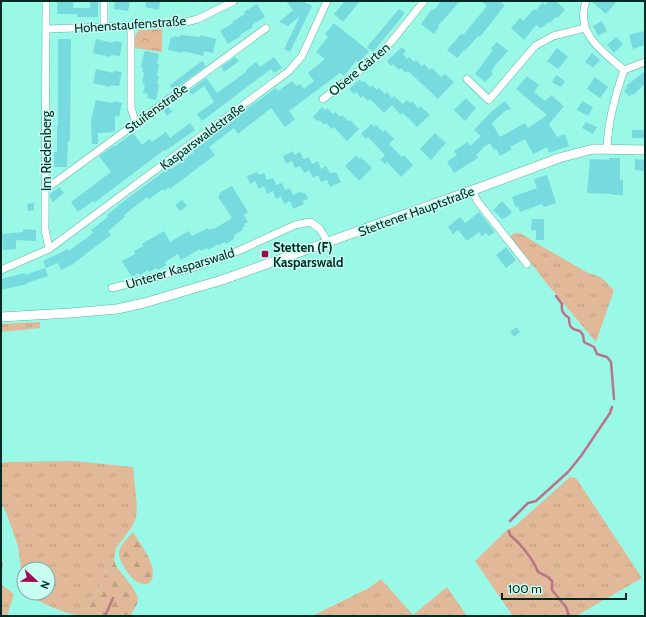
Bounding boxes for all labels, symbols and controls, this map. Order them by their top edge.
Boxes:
street label: Hohenstaufenstraße [74,12,187,36]
street label: Obere Gärten [325,39,393,99]
street label: Stuifenstraße [122,80,191,136]
street label: Kasparswaldstraße [156,99,248,173]
street label: Im Riedenberg [38,110,54,191]
street label: Stettener Hauptstraße [356,182,477,239]
place label: Stetten (F) Kasparswald [273,239,343,270]
street label: Unterer Kasparswald [124,244,236,292]
marker: Stetten (F) Kasparswald [260,249,270,259]
north arrow [16,561,56,601]
scale bar [502,575,626,601]
text: N [37,579,53,591]
text: 100 m [508,581,542,596]

